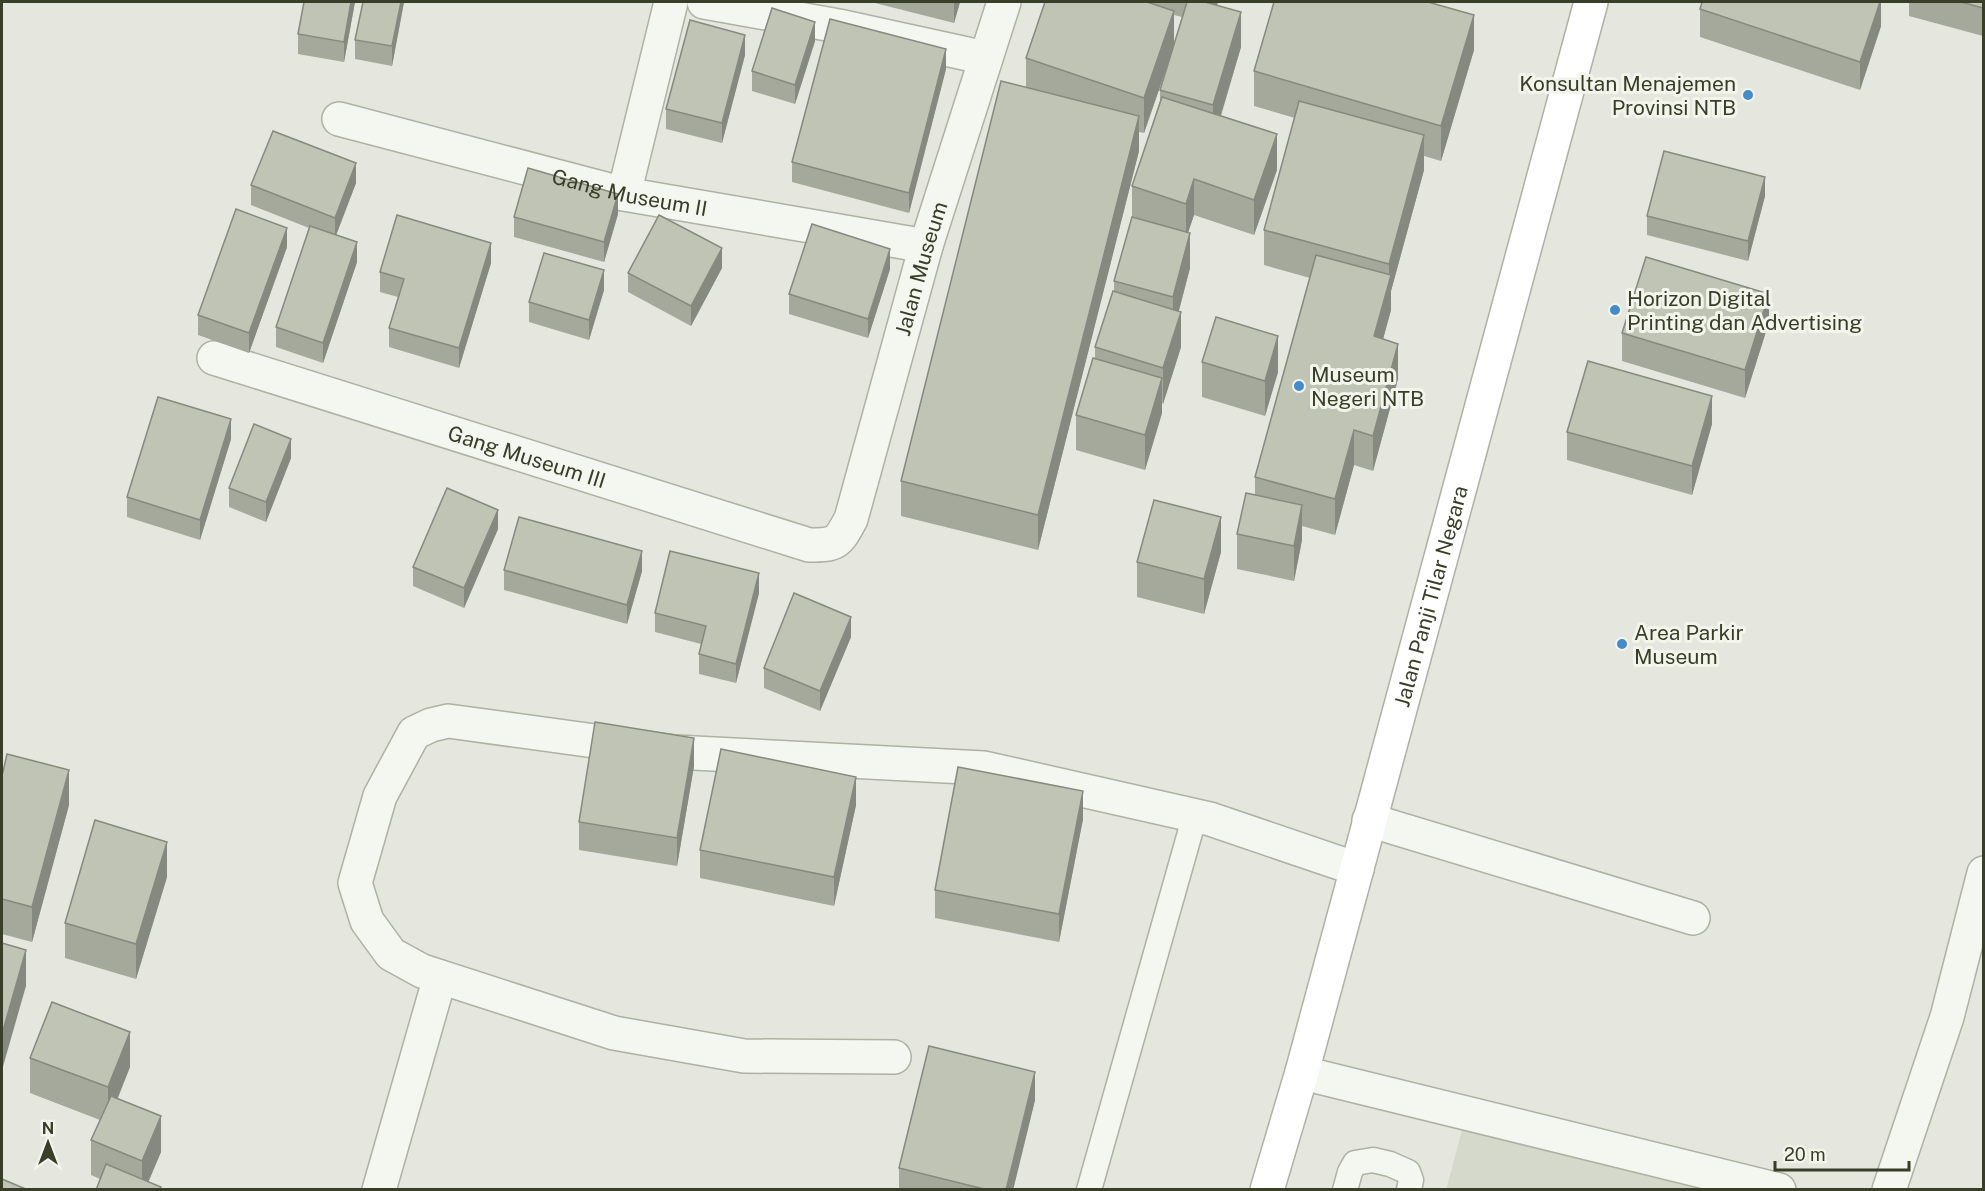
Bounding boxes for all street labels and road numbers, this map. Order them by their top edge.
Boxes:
street label: Gang Museum II [549,163,709,221]
street label: Jalan Museum [889,198,952,339]
street label: Gang Museum III [445,420,609,493]
street label: Jalan Panji Tilar Negara [1389,483,1472,710]

